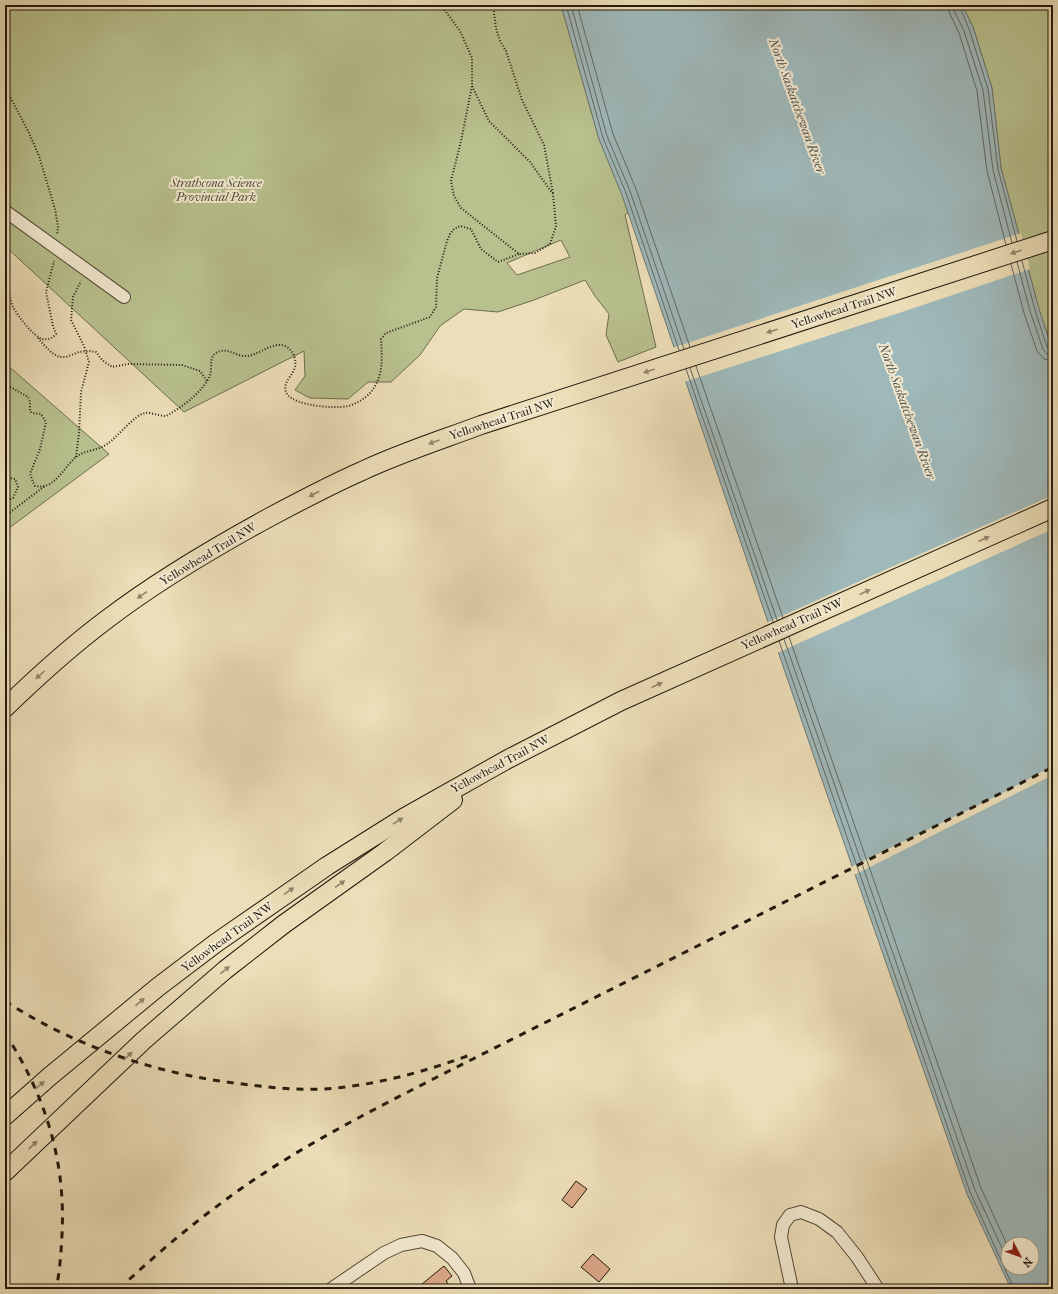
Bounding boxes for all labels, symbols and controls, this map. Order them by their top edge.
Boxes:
water label: North Saskatchewan River [766,35,829,177]
park label: Strathcona Science Provincial Park [170,176,263,204]
one-way arrow [1010,249,1022,255]
street label: Yellowhead Trail NW [789,284,900,332]
one-way arrow [766,328,778,334]
water label: North Saskatchewan River [876,340,939,482]
one-way arrow [643,368,655,374]
street label: Yellowhead Trail NW [447,395,558,443]
one-way arrow [427,440,439,446]
one-way arrow [309,490,320,497]
street label: Yellowhead Trail NW [157,519,260,589]
one-way arrow [978,535,990,541]
one-way arrow [859,588,871,595]
one-way arrow [137,591,147,599]
street label: Yellowhead Trail NW [738,595,846,653]
one-way arrow [35,670,45,680]
one-way arrow [651,682,663,688]
street label: Yellowhead Trail NW [447,731,553,796]
one-way arrow [393,817,403,825]
one-way arrow [335,879,346,888]
one-way arrow [283,888,295,895]
street label: Yellowhead Trail NW [178,898,276,976]
one-way arrow [220,965,231,974]
one-way arrow [135,998,145,1007]
one-way arrow [122,1051,133,1060]
one-way arrow [35,1081,45,1090]
one-way arrow [28,1140,38,1150]
north arrow [1000,1236,1040,1276]
text: N [1019,1255,1035,1270]

